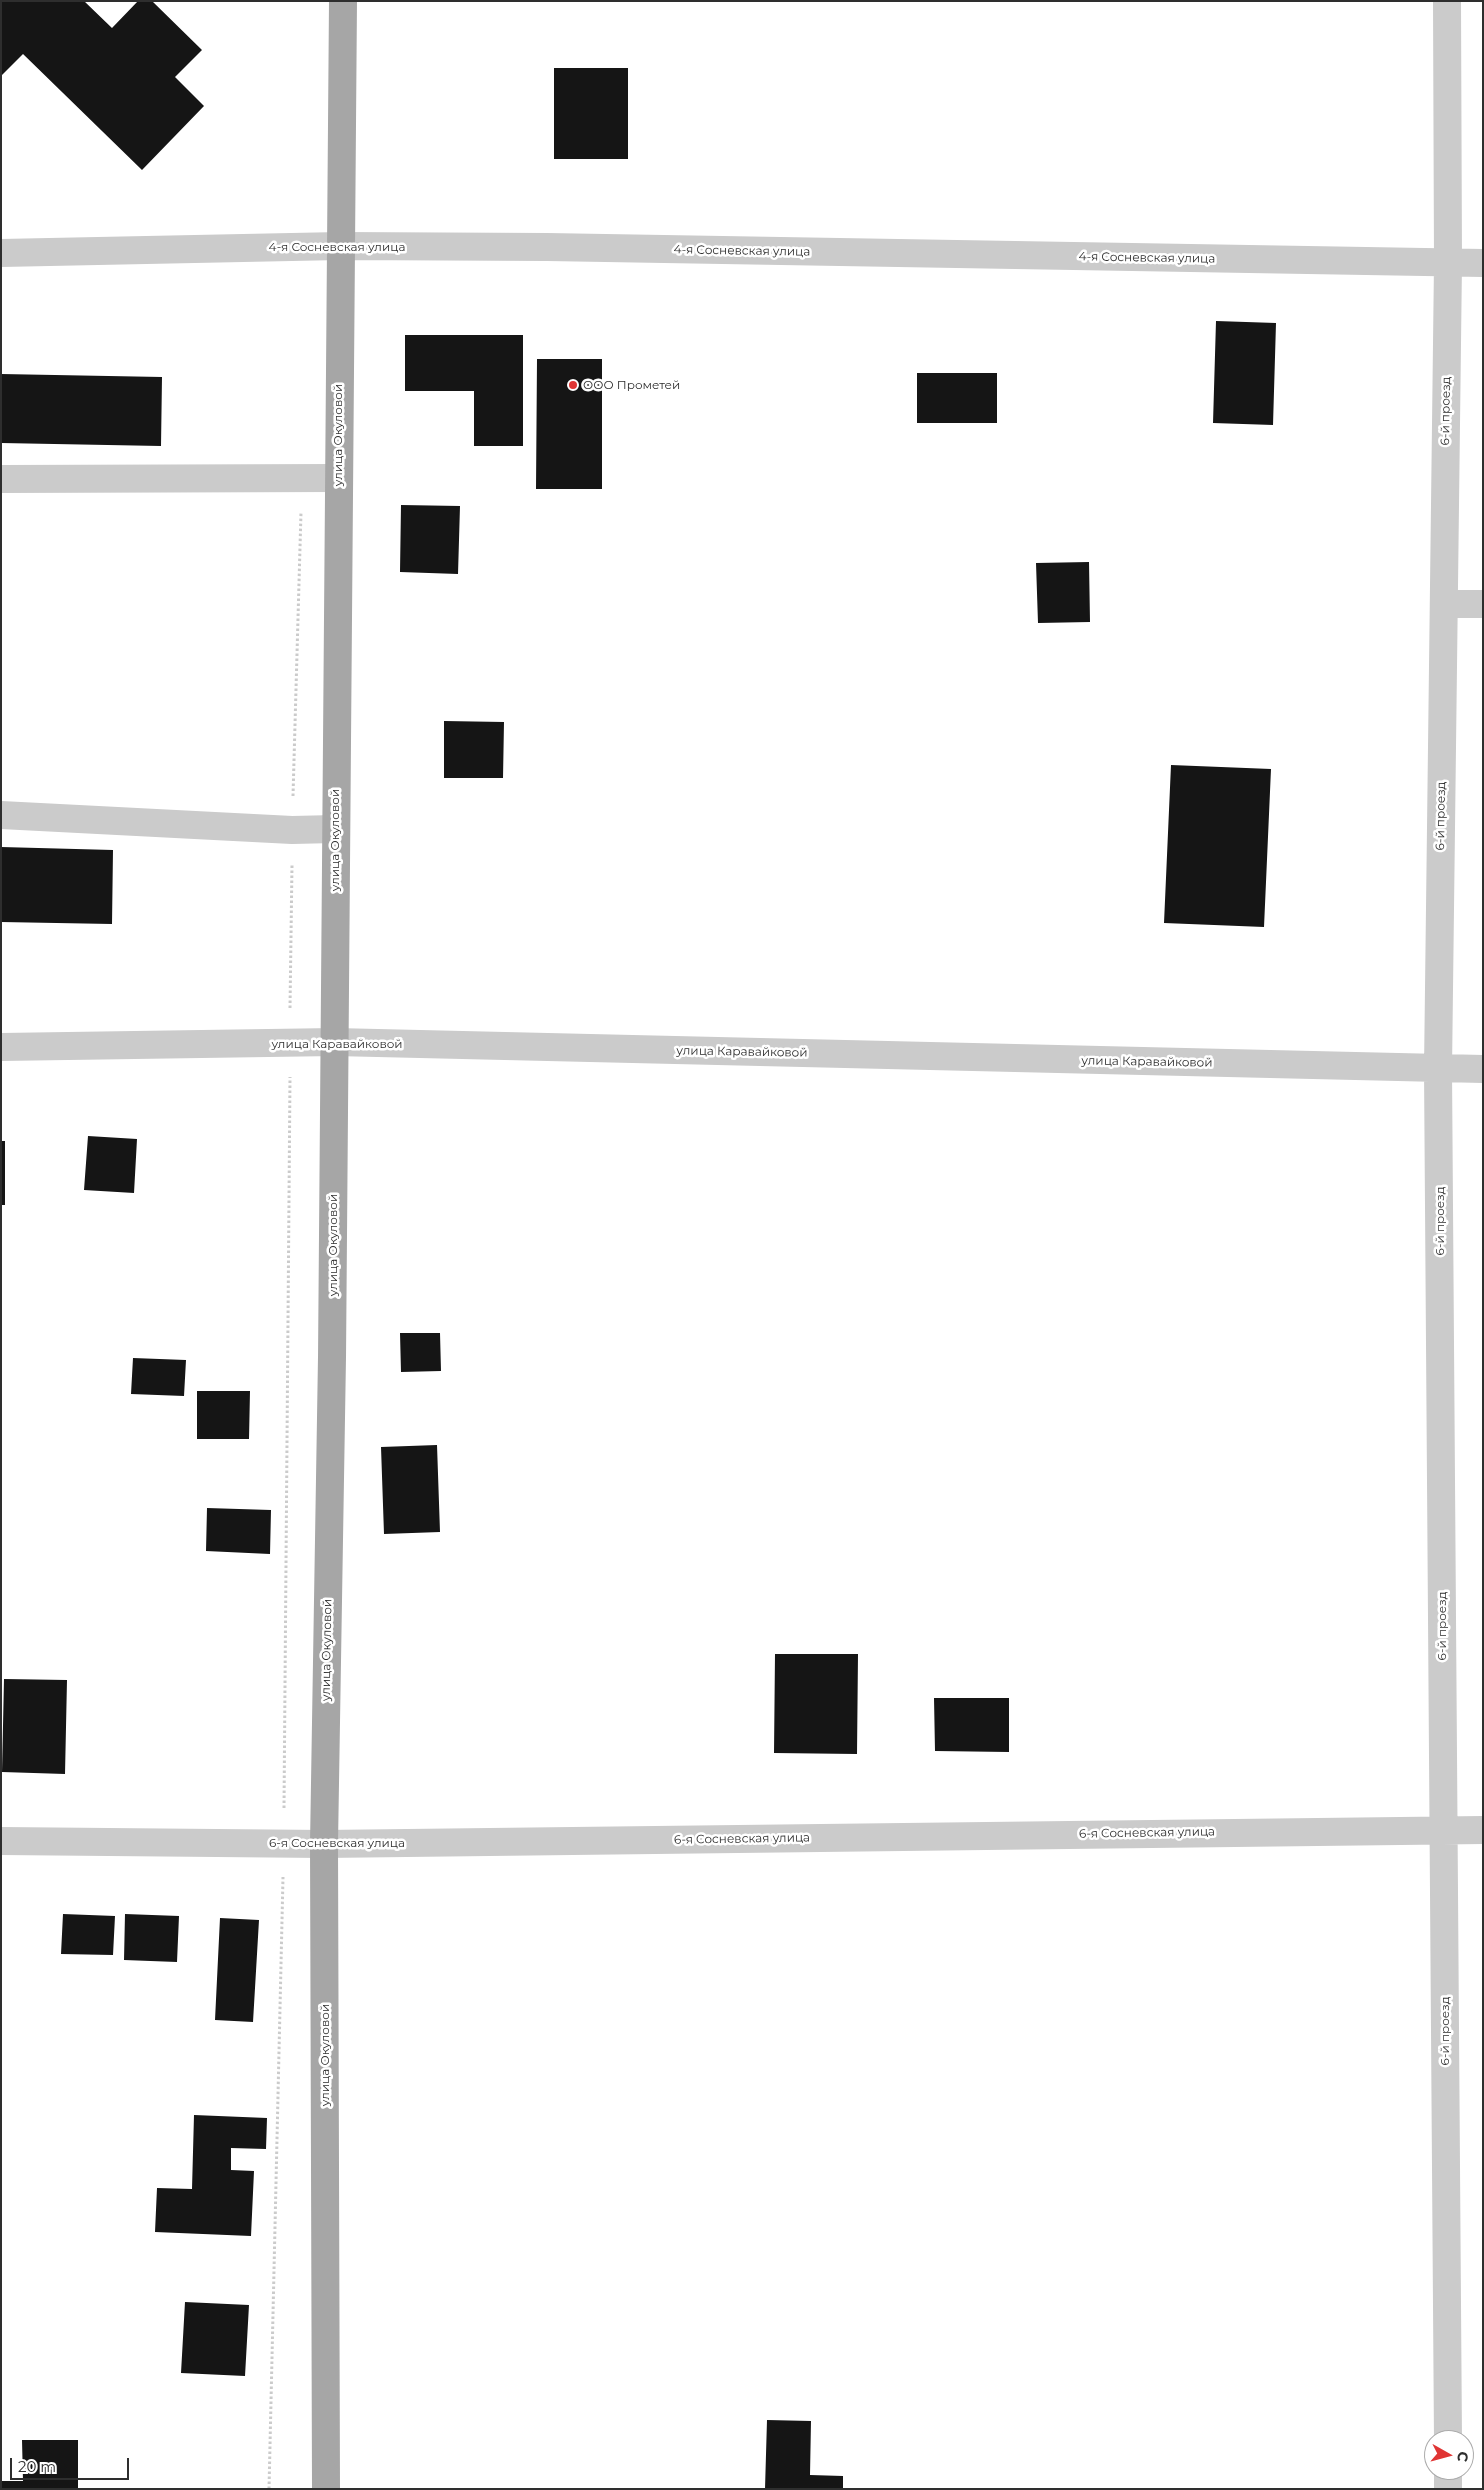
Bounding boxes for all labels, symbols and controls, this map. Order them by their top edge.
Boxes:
street label: 4-я Сосневская улица [269,240,405,254]
street label: 4-я Сосневская улица [673,243,811,259]
street label: 4-я Сосневская улица [1078,250,1216,266]
street label: 6-й проезд [1438,376,1454,446]
place label: ООО Прометей [583,378,680,392]
marker: ООО Прометей [567,379,579,391]
street label: улица Окуловой [331,384,345,486]
street label: 6-й проезд [1433,781,1449,851]
street label: улица Окуловой [328,789,342,891]
street label: улица Каравайковой [271,1037,403,1051]
street label: улица Каравайковой [676,1044,808,1060]
street label: улица Каравайковой [1081,1054,1213,1070]
street label: 6-й проезд [1433,1187,1447,1255]
street label: улица Окуловой [326,1194,340,1296]
street label: 6-й проезд [1435,1592,1449,1660]
street label: улица Окуловой [319,1599,335,1701]
street label: 6-я Сосневская улица [1079,1825,1215,1841]
street label: 6-я Сосневская улица [674,1831,810,1847]
street label: 6-я Сосневская улица [269,1836,405,1850]
street label: 6-й проезд [1438,1997,1452,2065]
street label: улица Окуловой [318,2004,332,2106]
north arrow [1424,2430,1474,2480]
scale bar [12,2448,131,2480]
text: С [1453,2451,1472,2463]
text: 20 m [18,2457,56,2476]

